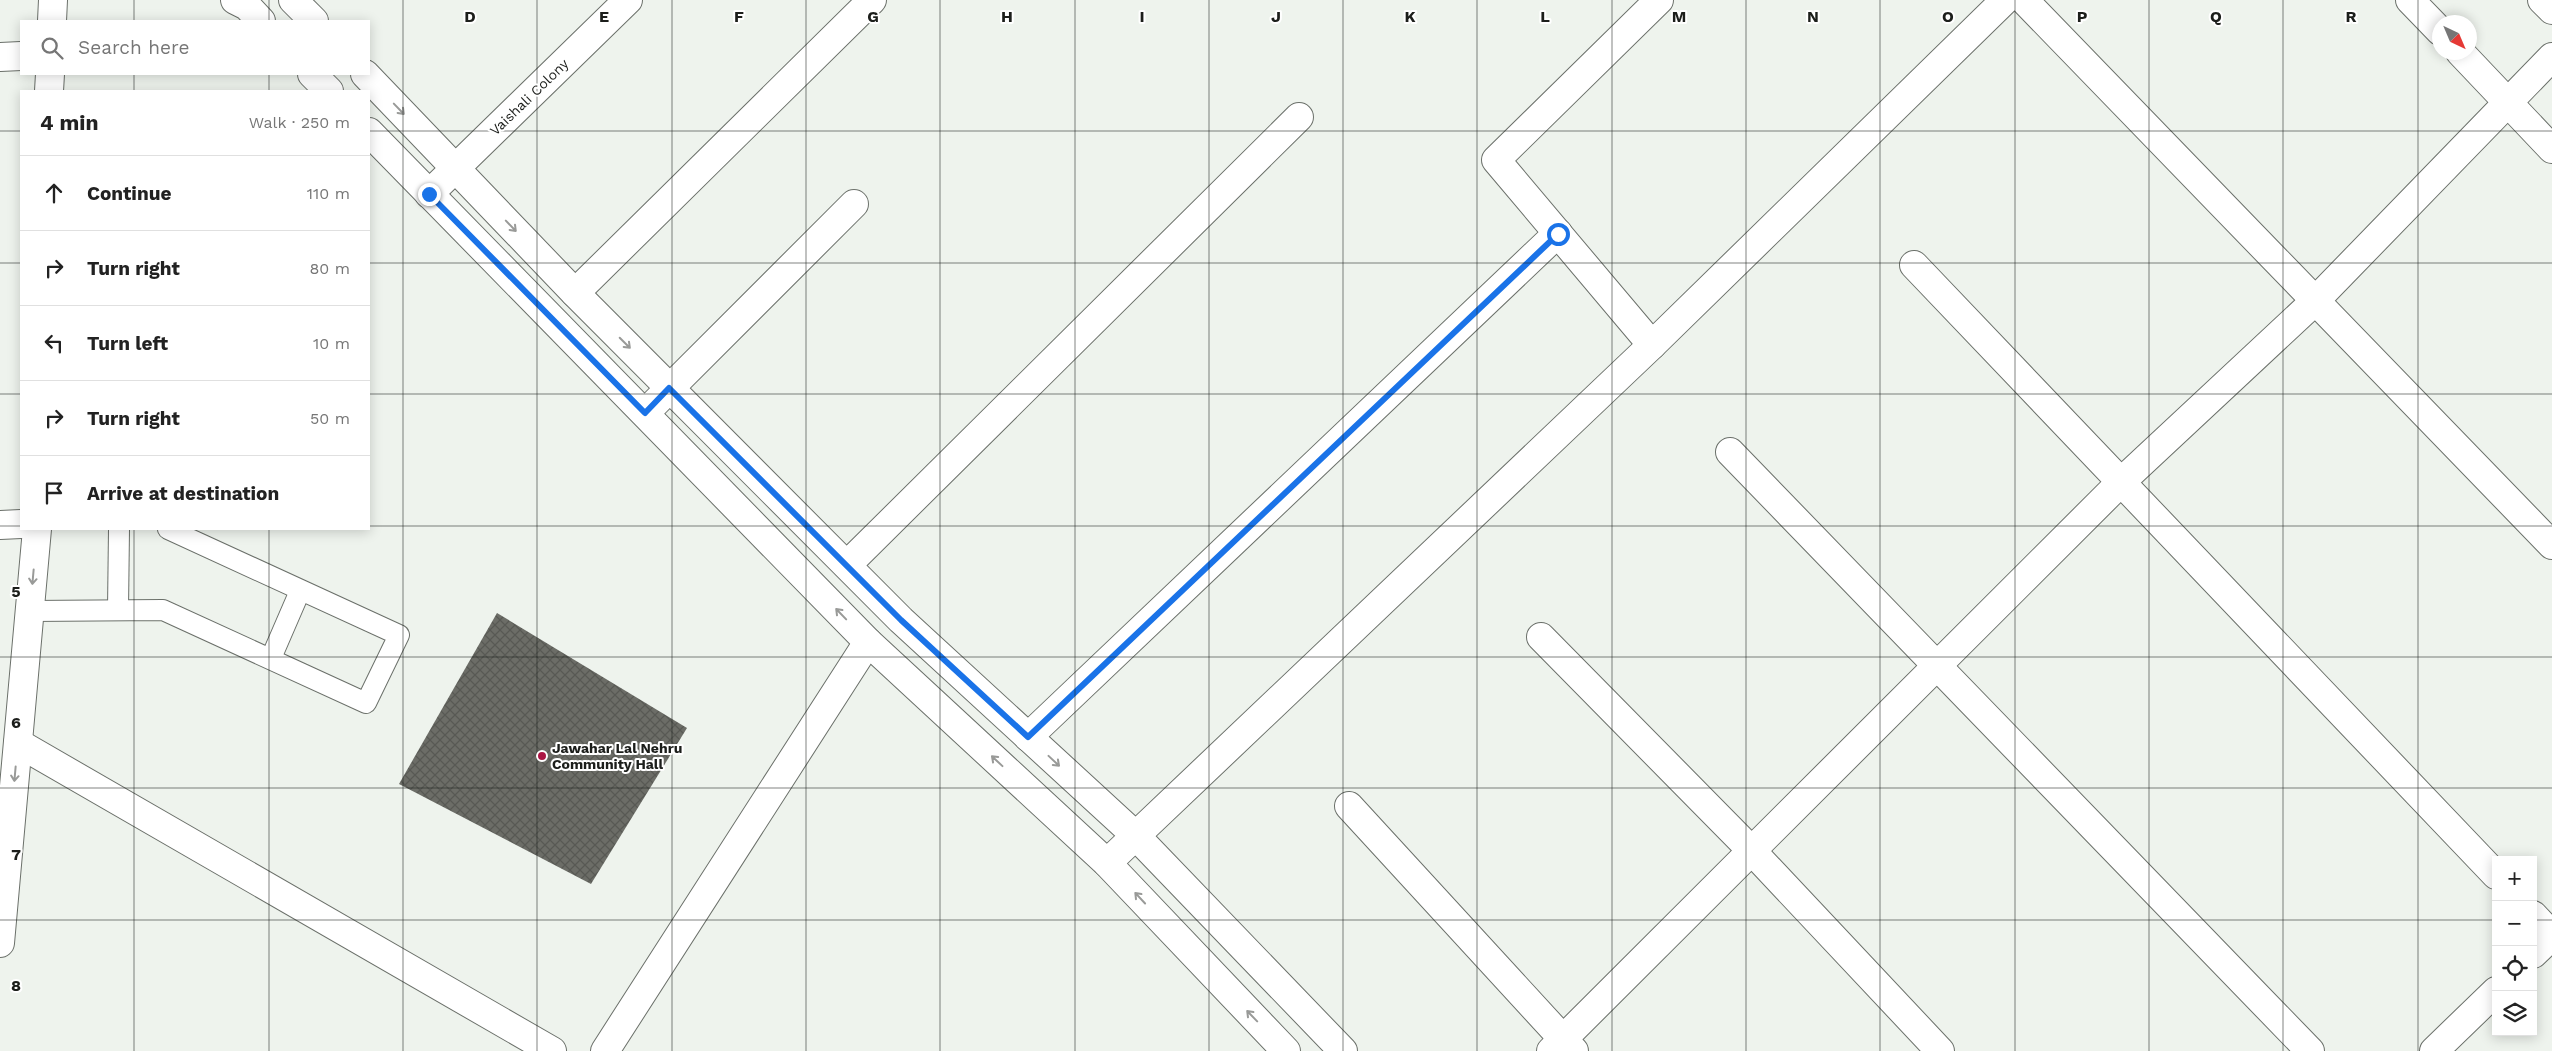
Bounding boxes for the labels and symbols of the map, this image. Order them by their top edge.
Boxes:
text: D [464,7,476,26]
text: E [599,7,609,26]
text: F [734,7,744,26]
text: G [867,7,879,26]
text: H [1001,7,1013,26]
text: I [1139,7,1145,26]
text: J [1271,7,1281,26]
text: K [1404,7,1416,26]
text: L [1540,7,1550,26]
text: M [1672,7,1686,26]
text: N [1807,7,1819,26]
text: O [1942,7,1954,26]
text: P [2077,7,2088,26]
text: Q [2210,7,2222,26]
text: R [2345,7,2357,26]
north arrow [2432,15,2477,60]
street label: Vaishali Colony [486,55,572,139]
one-way arrow [393,103,405,115]
route end [418,183,441,206]
one-way arrow [505,220,518,232]
route start [1547,223,1570,246]
one-way arrow [618,337,631,349]
one-way arrow [28,569,38,585]
text: 5 [11,582,21,601]
one-way arrow [835,608,847,620]
text: 6 [11,713,21,732]
place label: Jawahar Lal Nehru Community Hall [552,740,682,772]
marker: Jawahar Lal Nehru Community Hall [536,750,548,762]
one-way arrow [991,755,1004,767]
one-way arrow [1048,755,1061,767]
one-way arrow [10,766,20,782]
text: 7 [11,845,21,864]
one-way arrow [1134,891,1146,904]
text: 8 [11,976,21,995]
one-way arrow [1246,1009,1258,1022]

